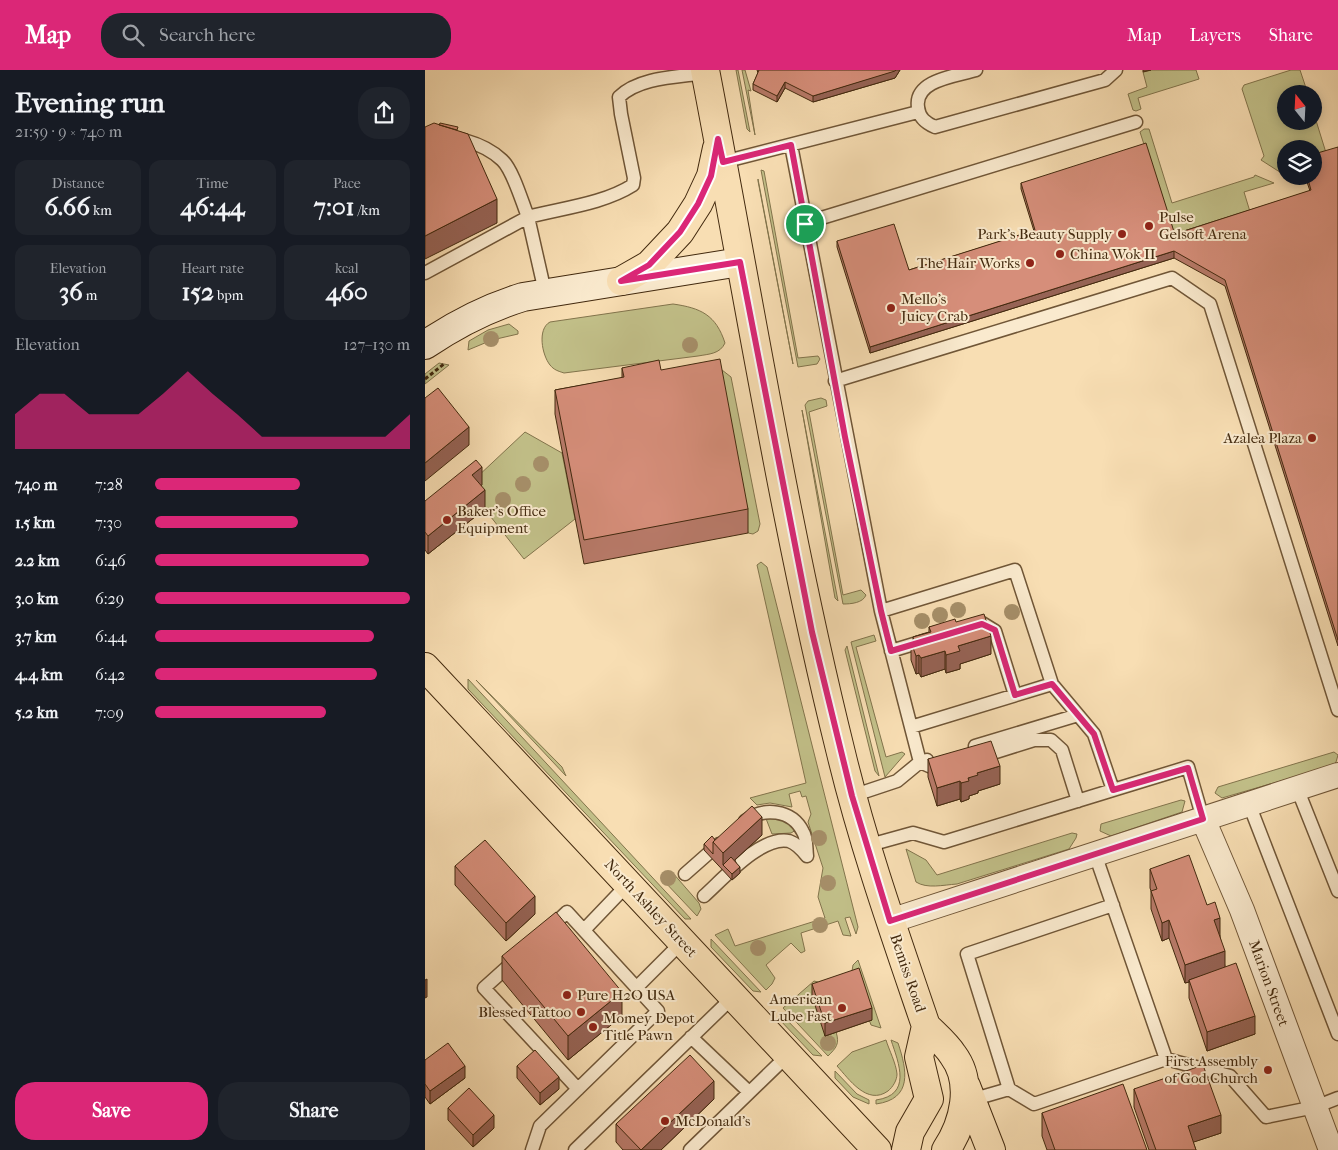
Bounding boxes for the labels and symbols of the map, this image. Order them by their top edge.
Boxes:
north arrow [1277,85,1323,130]
pin [784,203,826,245]
place label: Pulse Gelsoft Arena [1159,208,1248,243]
marker: Pulse Gelsoft Arena [1143,220,1155,232]
place label: Park's Beauty Supply [977,225,1113,243]
marker: Park's Beauty Supply [1116,228,1128,240]
place label: China Wok II [1070,245,1156,263]
marker: China Wok II [1054,248,1066,260]
place label: The Hair Works [917,254,1020,272]
marker: The Hair Works [1024,257,1036,269]
place label: Mello's Juicy Crab [900,290,968,325]
marker: Mello's Juicy Crab [885,302,897,314]
place label: Azalea Plaza [1222,429,1303,447]
marker: Azalea Plaza [1306,432,1318,444]
place label: Baker's Office Equipment [457,502,546,537]
marker: Baker's Office Equipment [441,514,453,526]
street label: North Ashley Street [601,855,702,961]
street label: Bemiss Road [886,931,930,1015]
street label: Marion Street [1245,937,1293,1029]
place label: Pure H2O USA [577,986,676,1004]
marker: Pure H2O USA [561,989,573,1001]
place label: American Lube Fast [768,990,833,1025]
marker: American Lube Fast [836,1002,848,1014]
place label: Blessed Tattoo [478,1003,571,1021]
marker: Blessed Tattoo [575,1006,587,1018]
place label: Momey Depot Title Pawn [603,1009,695,1044]
marker: Momey Depot Title Pawn [587,1021,599,1033]
place label: First Assembly of God Church [1165,1052,1259,1087]
marker: First Assembly of God Church [1262,1064,1274,1076]
place label: McDonald's [675,1112,751,1130]
marker: McDonald's [659,1115,671,1127]

